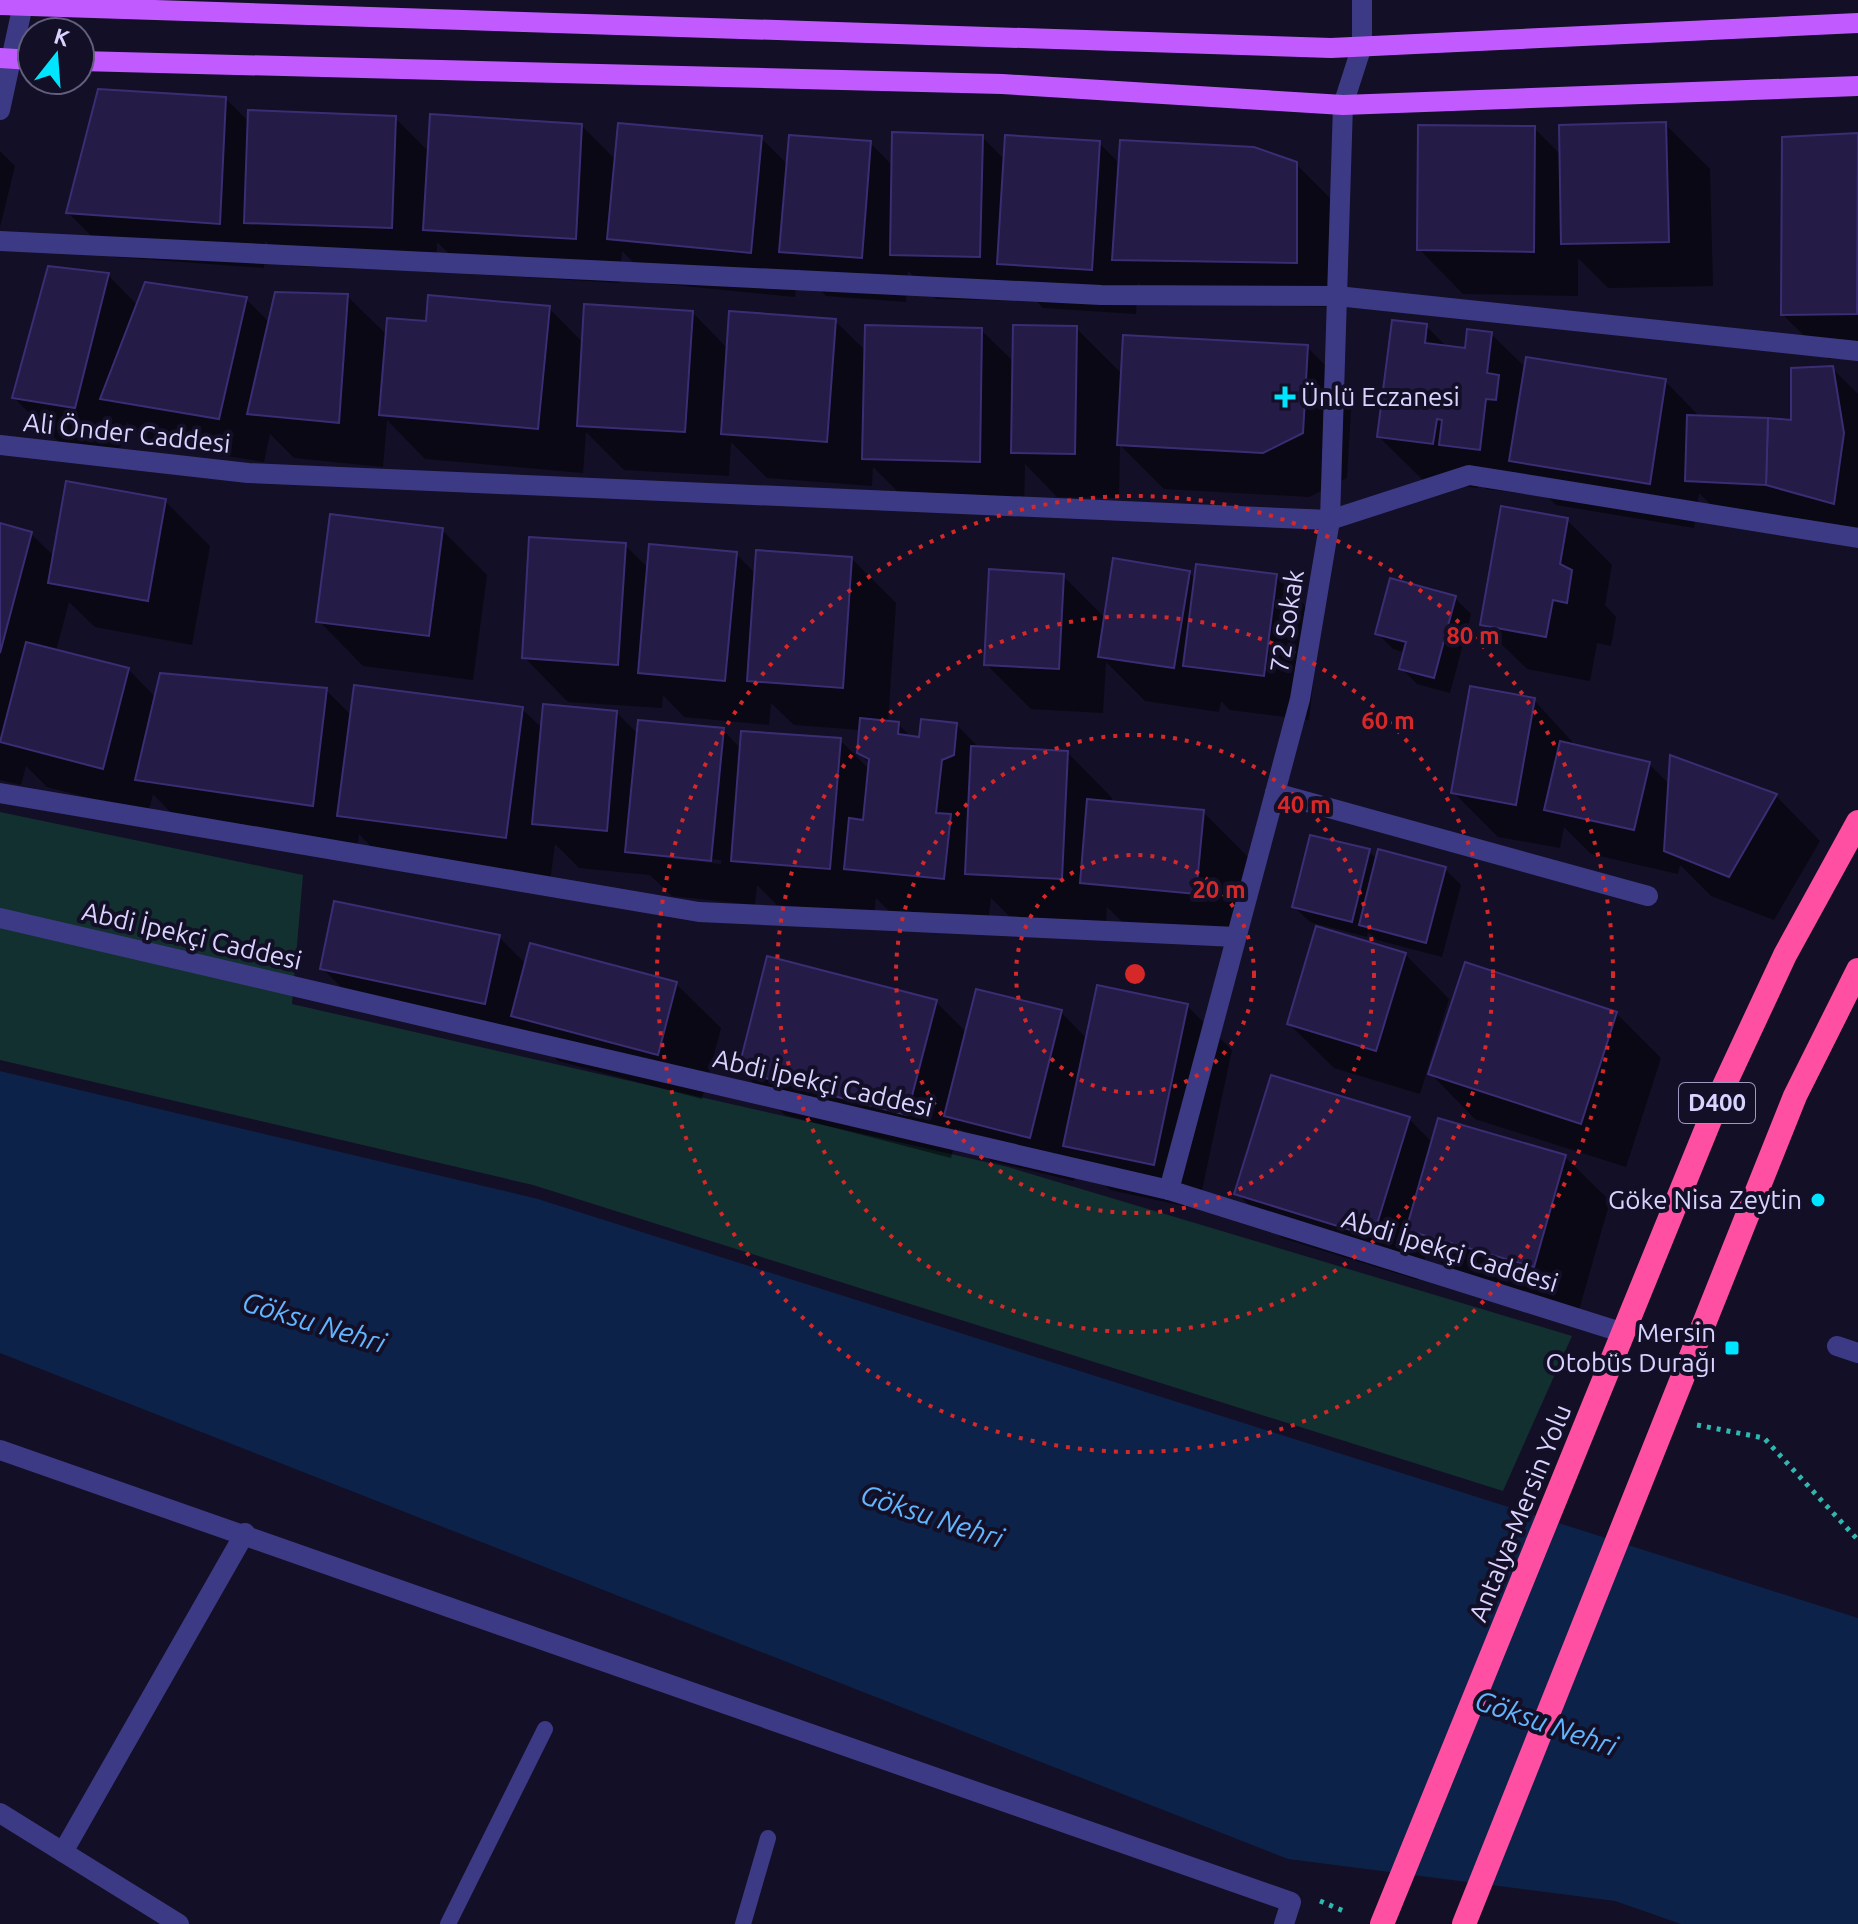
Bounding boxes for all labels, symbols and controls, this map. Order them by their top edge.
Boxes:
north arrow [16,16,96,96]
text: K [51,22,73,51]
place label: Ünlü Eczanesi [1301,382,1460,411]
marker: Ünlü Eczanesi [1276,388,1294,406]
street label: Ali Önder Caddesi [22,407,232,458]
street label: 72 Sokak [1264,567,1309,674]
text: 80 m [1446,622,1500,649]
text: 60 m [1361,707,1415,734]
text: 40 m [1277,791,1331,818]
text: 20 m [1192,876,1246,903]
street label: Abdi İpekçi Caddesi [79,896,305,975]
centre of rings [1121,960,1149,988]
street label: Abdi İpekçi Caddesi [710,1043,936,1122]
road number: D400 [1679,1083,1755,1123]
place label: Göke Nisa Zeytin [1608,1185,1802,1214]
marker: Göke Nisa Zeytin [1809,1191,1827,1209]
street label: Abdi İpekçi Caddesi [1339,1204,1562,1297]
water label: Göksu Nehri [239,1285,391,1358]
place label: Mersin Otobüs Durağı [1545,1318,1716,1377]
marker: Mersin Otobüs Durağı [1723,1339,1741,1357]
street label: Antalya-Mersin Yolu [1463,1400,1576,1626]
water label: Göksu Nehri [857,1478,1008,1553]
water label: Göksu Nehri [1471,1684,1622,1762]

